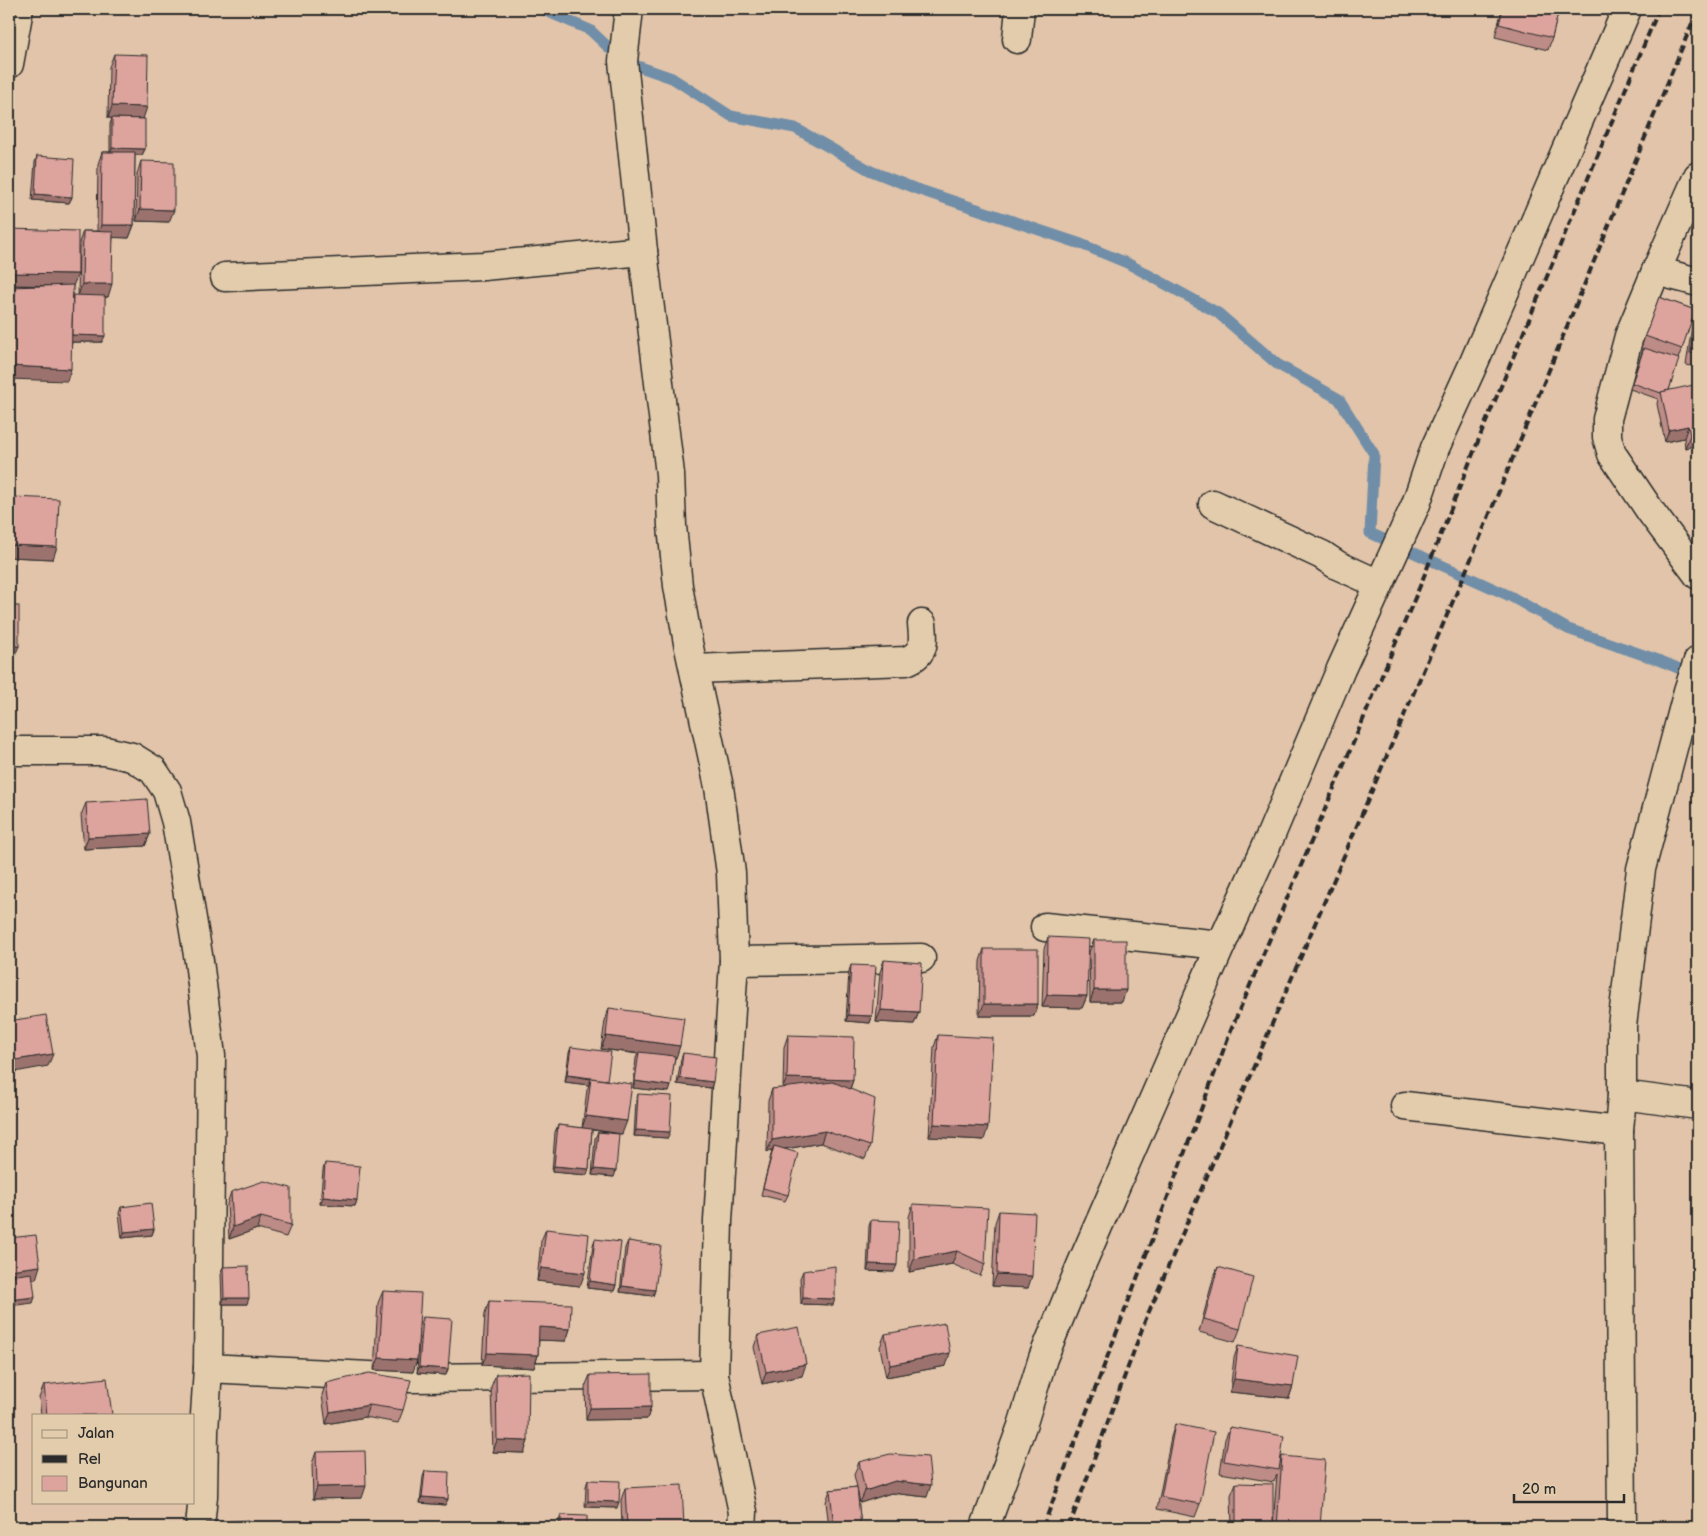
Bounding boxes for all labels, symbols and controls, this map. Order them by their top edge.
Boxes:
legend [32,1414,195,1504]
text: Jalan [78,1424,114,1443]
text: Rel [78,1450,101,1469]
scale bar [1514,1471,1624,1503]
text: Bangunan [78,1474,148,1493]
text: 20 m [1522,1480,1556,1499]

